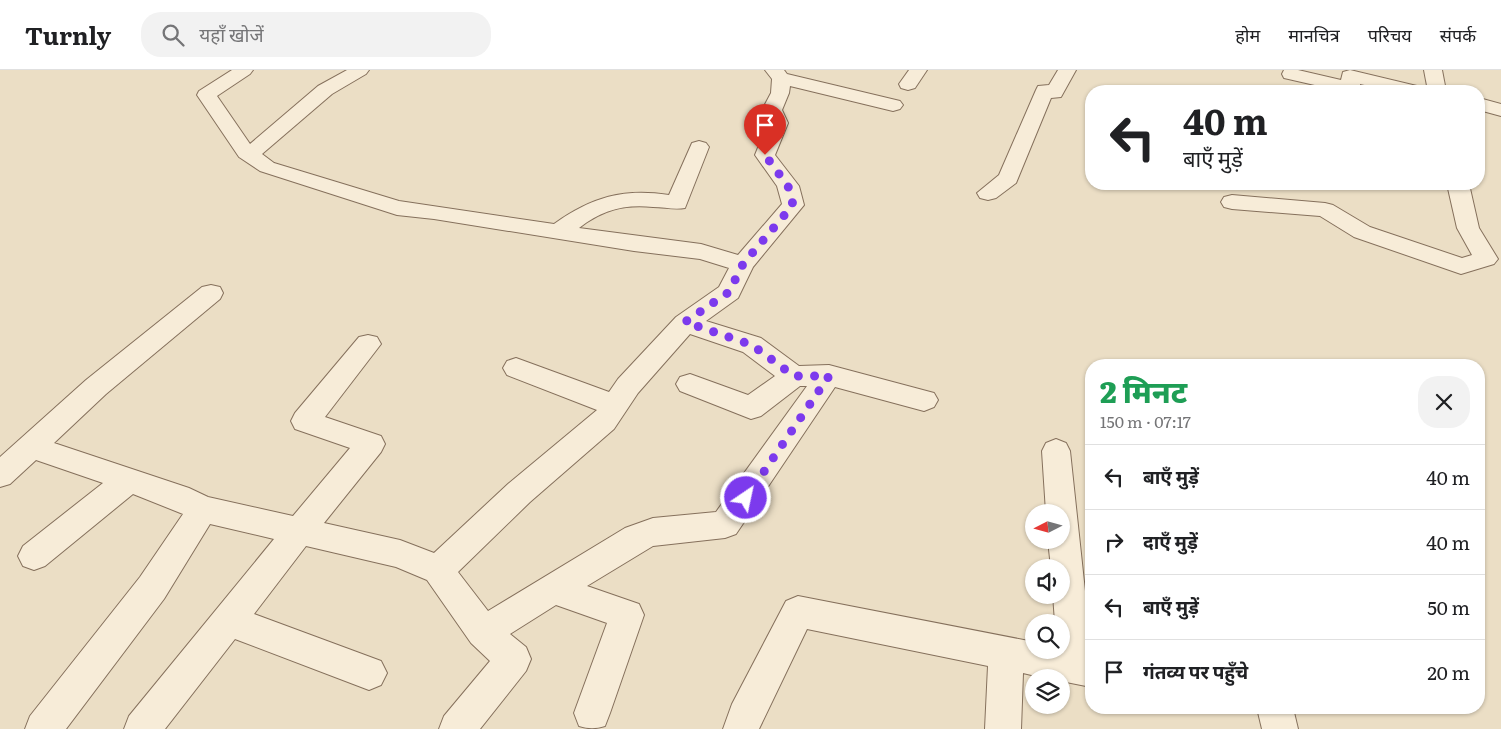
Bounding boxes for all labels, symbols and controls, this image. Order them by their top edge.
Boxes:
search box [141,12,491,57]
text: Turnly [25,17,111,52]
text: यहाँ खोजें [199,20,264,48]
icon: search [159,21,187,49]
text: होम [1235,21,1260,48]
text: मानचित्र [1288,21,1340,48]
text: परिचय [1368,21,1412,48]
text: संपर्क [1440,21,1476,48]
text: 40 m [1183,94,1268,146]
pin [744,104,786,155]
icon: left [1100,105,1165,170]
icon: arrive [751,111,779,139]
text: बाएँ मुड़ें [1183,141,1243,174]
text: 2 मिनट [1100,368,1187,412]
button: close [1418,376,1470,428]
text: 150 m · 07:17 [1100,409,1191,433]
text: बाएँ मुड़ें [1143,462,1199,490]
icon: left [1100,463,1128,491]
text: 40 m [1426,463,1470,491]
position arrow [719,471,771,523]
north arrow [1025,504,1070,549]
map controls [1025,504,1070,714]
text: दाएँ मुड़ें [1143,527,1198,555]
icon: right [1100,528,1128,556]
text: 40 m [1426,528,1470,556]
button: sound [1025,559,1070,604]
text: बाएँ मुड़ें [1143,592,1199,620]
icon: left [1100,593,1128,621]
text: 50 m [1427,593,1470,621]
button: search [1025,614,1070,659]
text: गंतव्य पर पहुँचे [1143,657,1248,685]
icon: arrive [1100,658,1128,686]
text: 20 m [1427,658,1470,686]
button: layers [1025,669,1070,714]

